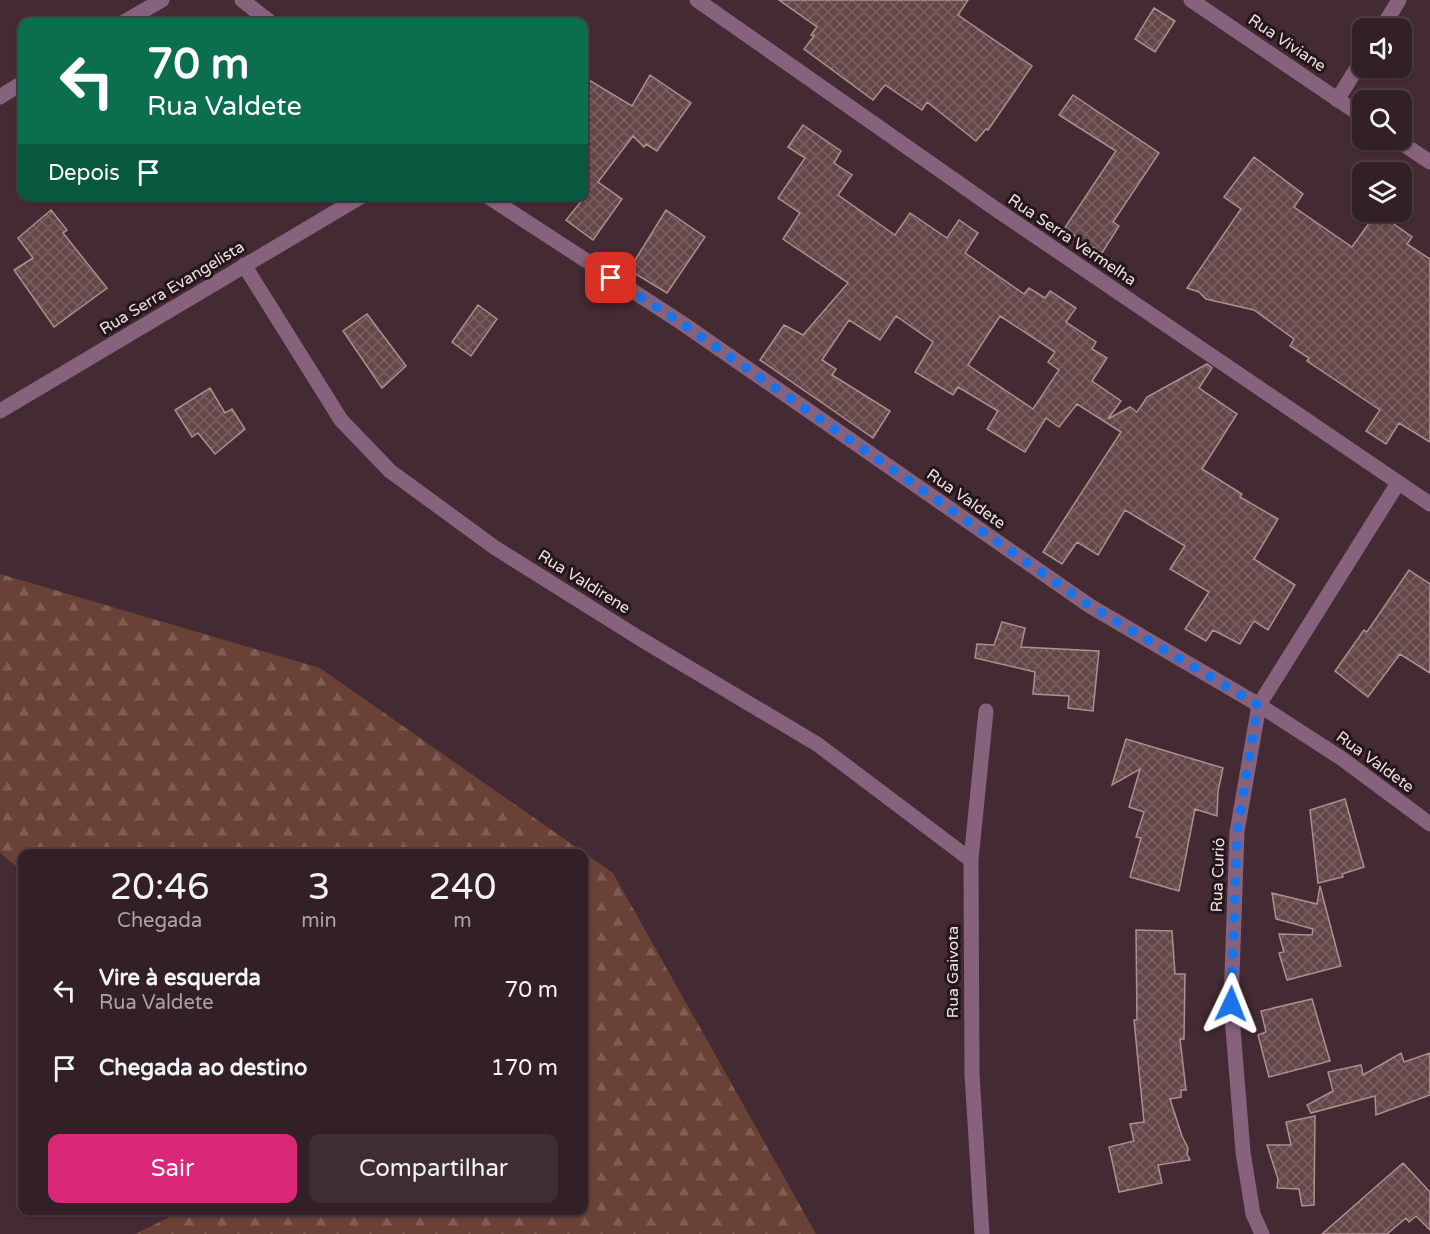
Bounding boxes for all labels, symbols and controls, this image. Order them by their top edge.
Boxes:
street label: Rua Viviane [1244,10,1330,76]
map controls [1352,18,1412,222]
button: sound [1352,18,1412,78]
text: 70 m [147,39,249,90]
icon: left [48,42,126,120]
text: Rua Valdete [147,90,302,123]
button: search [1352,90,1412,150]
icon: arrive [132,156,165,189]
text: Depois [48,160,120,186]
button: layers [1352,162,1412,222]
street label: Rua Serra Vermelha [1004,190,1140,290]
street label: Rua Serra Evangelista [96,237,248,339]
pin [585,252,636,303]
icon: arrive [594,261,627,294]
street label: Rua Valdete [923,465,1009,533]
street label: Rua Valdirene [534,546,634,618]
street label: Rua Valdete [1332,727,1418,797]
street label: Rua Curió [1207,837,1229,913]
text: 20:46 [110,866,210,909]
text: 3 [308,866,330,909]
text: 240 [428,866,496,909]
text: Chegada [117,909,202,933]
text: min [301,909,337,933]
text: m [453,909,472,933]
street label: Rua Gaivota [943,926,963,1018]
text: Vire à esquerda [99,965,261,991]
position arrow [1199,972,1263,1036]
icon: left [48,974,81,1007]
text: 70 m [504,977,558,1003]
text: Rua Valdete [99,991,214,1015]
icon: arrive [48,1052,81,1085]
text: Chegada ao destino [99,1055,307,1081]
text: 170 m [491,1055,558,1081]
button: Sair [48,1134,297,1203]
button: Compartilhar [309,1134,558,1203]

